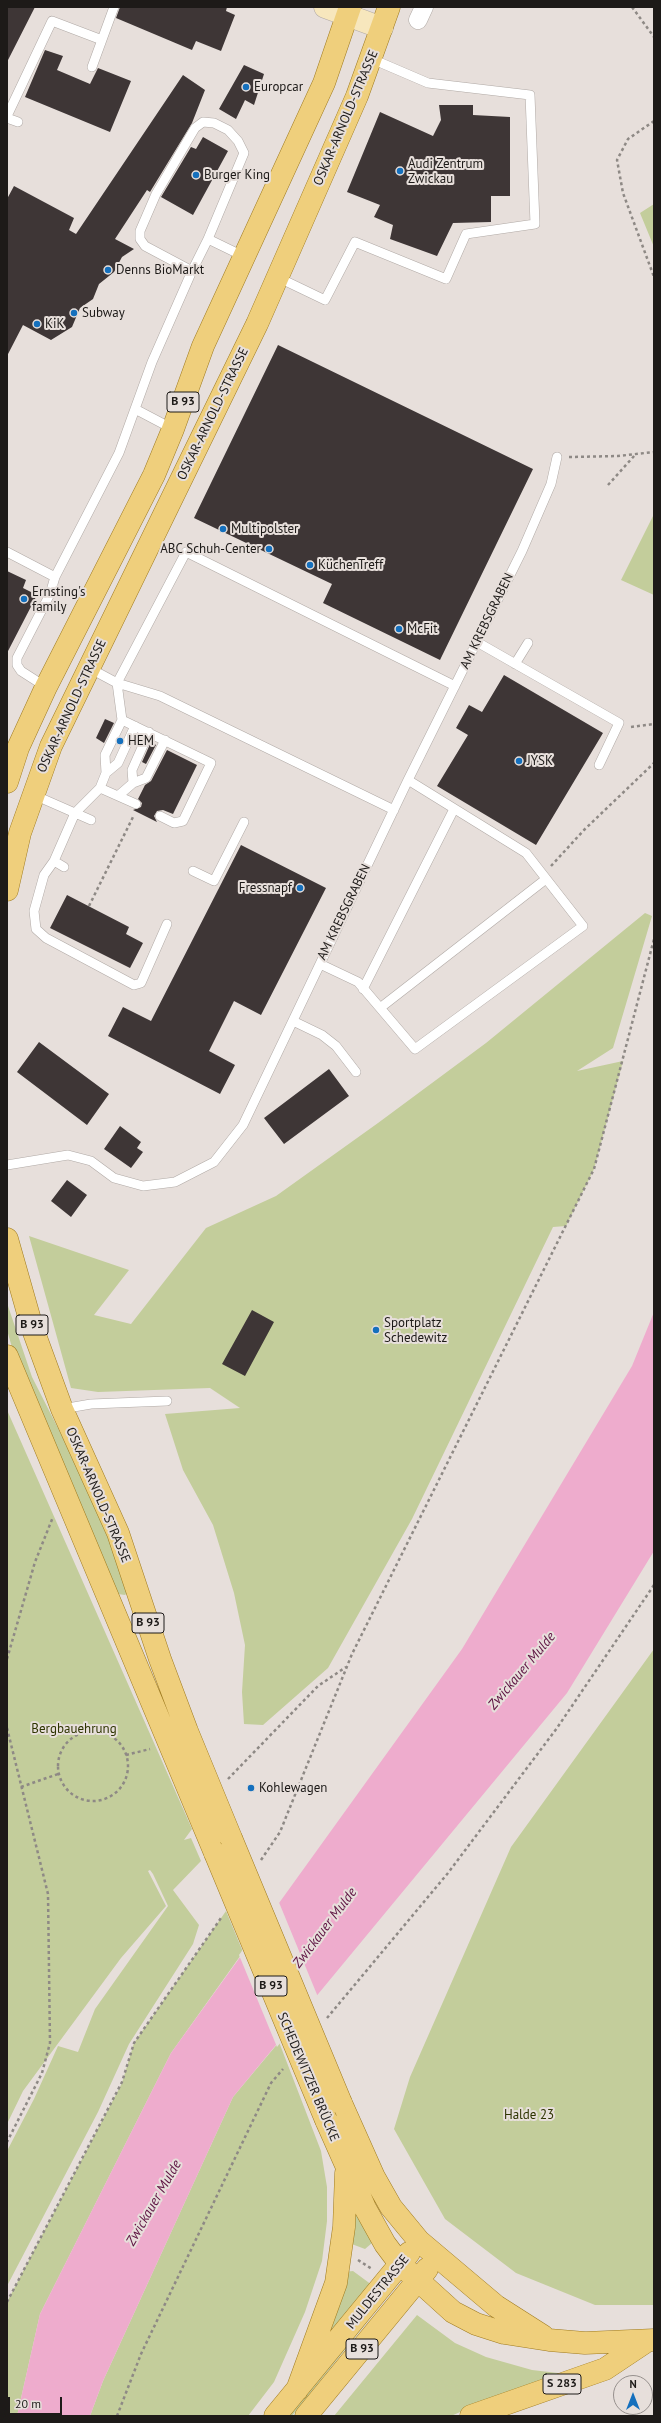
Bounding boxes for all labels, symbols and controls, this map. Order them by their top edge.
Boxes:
street label: OSKAR-ARNOLD-STRASSE [310,48,382,188]
place label: Europcar [254,79,303,95]
marker: Europcar [241,82,251,92]
place label: Audi Zentrum Zwickau [408,156,483,187]
marker: Audi Zentrum Zwickau [395,166,405,176]
place label: Burger King [204,167,270,183]
marker: Burger King [191,170,201,180]
place label: Denns BioMarkt [116,262,204,278]
marker: Denns BioMarkt [103,265,113,275]
place label: Subway [82,305,125,321]
marker: Subway [69,308,79,318]
place label: KiK [45,316,64,332]
marker: KiK [32,319,42,329]
street label: OSKAR-ARNOLD-STRASSE [174,345,252,483]
road number: B 93 [167,392,199,412]
place label: Multipolster [231,521,299,537]
marker: Multipolster [218,524,228,534]
place label: ABC Schuh-Center [160,541,261,557]
marker: ABC Schuh-Center [264,544,274,554]
place label: KüchenTreff [318,557,383,573]
marker: KüchenTreff [305,560,315,570]
street label: AM KREBSGRABEN [457,571,517,671]
place label: Ernsting's family [32,584,85,615]
marker: Ernsting's family [19,594,29,604]
place label: McFit [407,621,438,637]
marker: McFit [394,624,404,634]
street label: OSKAR-ARNOLD-STRASSE [34,637,110,775]
place label: HEM [128,733,154,749]
marker: HEM [115,736,125,746]
place label: JYSK [527,753,553,769]
marker: JYSK [514,756,524,766]
street label: AM KREBSGRABEN [314,862,374,962]
place label: Fressnapf [239,880,292,896]
marker: Fressnapf [295,883,305,893]
road number: B 93 [16,1315,48,1335]
place label: Sportplatz Schedewitz [384,1315,447,1346]
marker: Sportplatz Schedewitz [371,1325,381,1335]
street label: OSKAR-ARNOLD-STRASSE [62,1425,134,1565]
road number: B 93 [132,1613,164,1633]
water label: Zwickauer Mulde [485,1629,559,1713]
park label: Bergbauehrung [31,1721,117,1737]
place label: Kohlewagen [259,1780,327,1796]
marker: Kohlewagen [246,1783,256,1793]
water label: Zwickauer Mulde [289,1885,361,1971]
road number: B 93 [255,1976,287,1996]
street label: SCHEDEWITZER BRÜCKE [274,2010,342,2144]
park label: Halde 23 [504,2107,554,2123]
water label: Zwickauer Mulde [123,2157,185,2249]
street label: MULDESTRASSE [343,2252,413,2332]
road number: B 93 [346,2339,378,2359]
road number: S 283 [543,2374,581,2394]
north arrow [613,2375,653,2415]
text: N [629,2377,637,2391]
scale bar [10,2389,64,2415]
text: 20 m [15,2396,41,2411]

